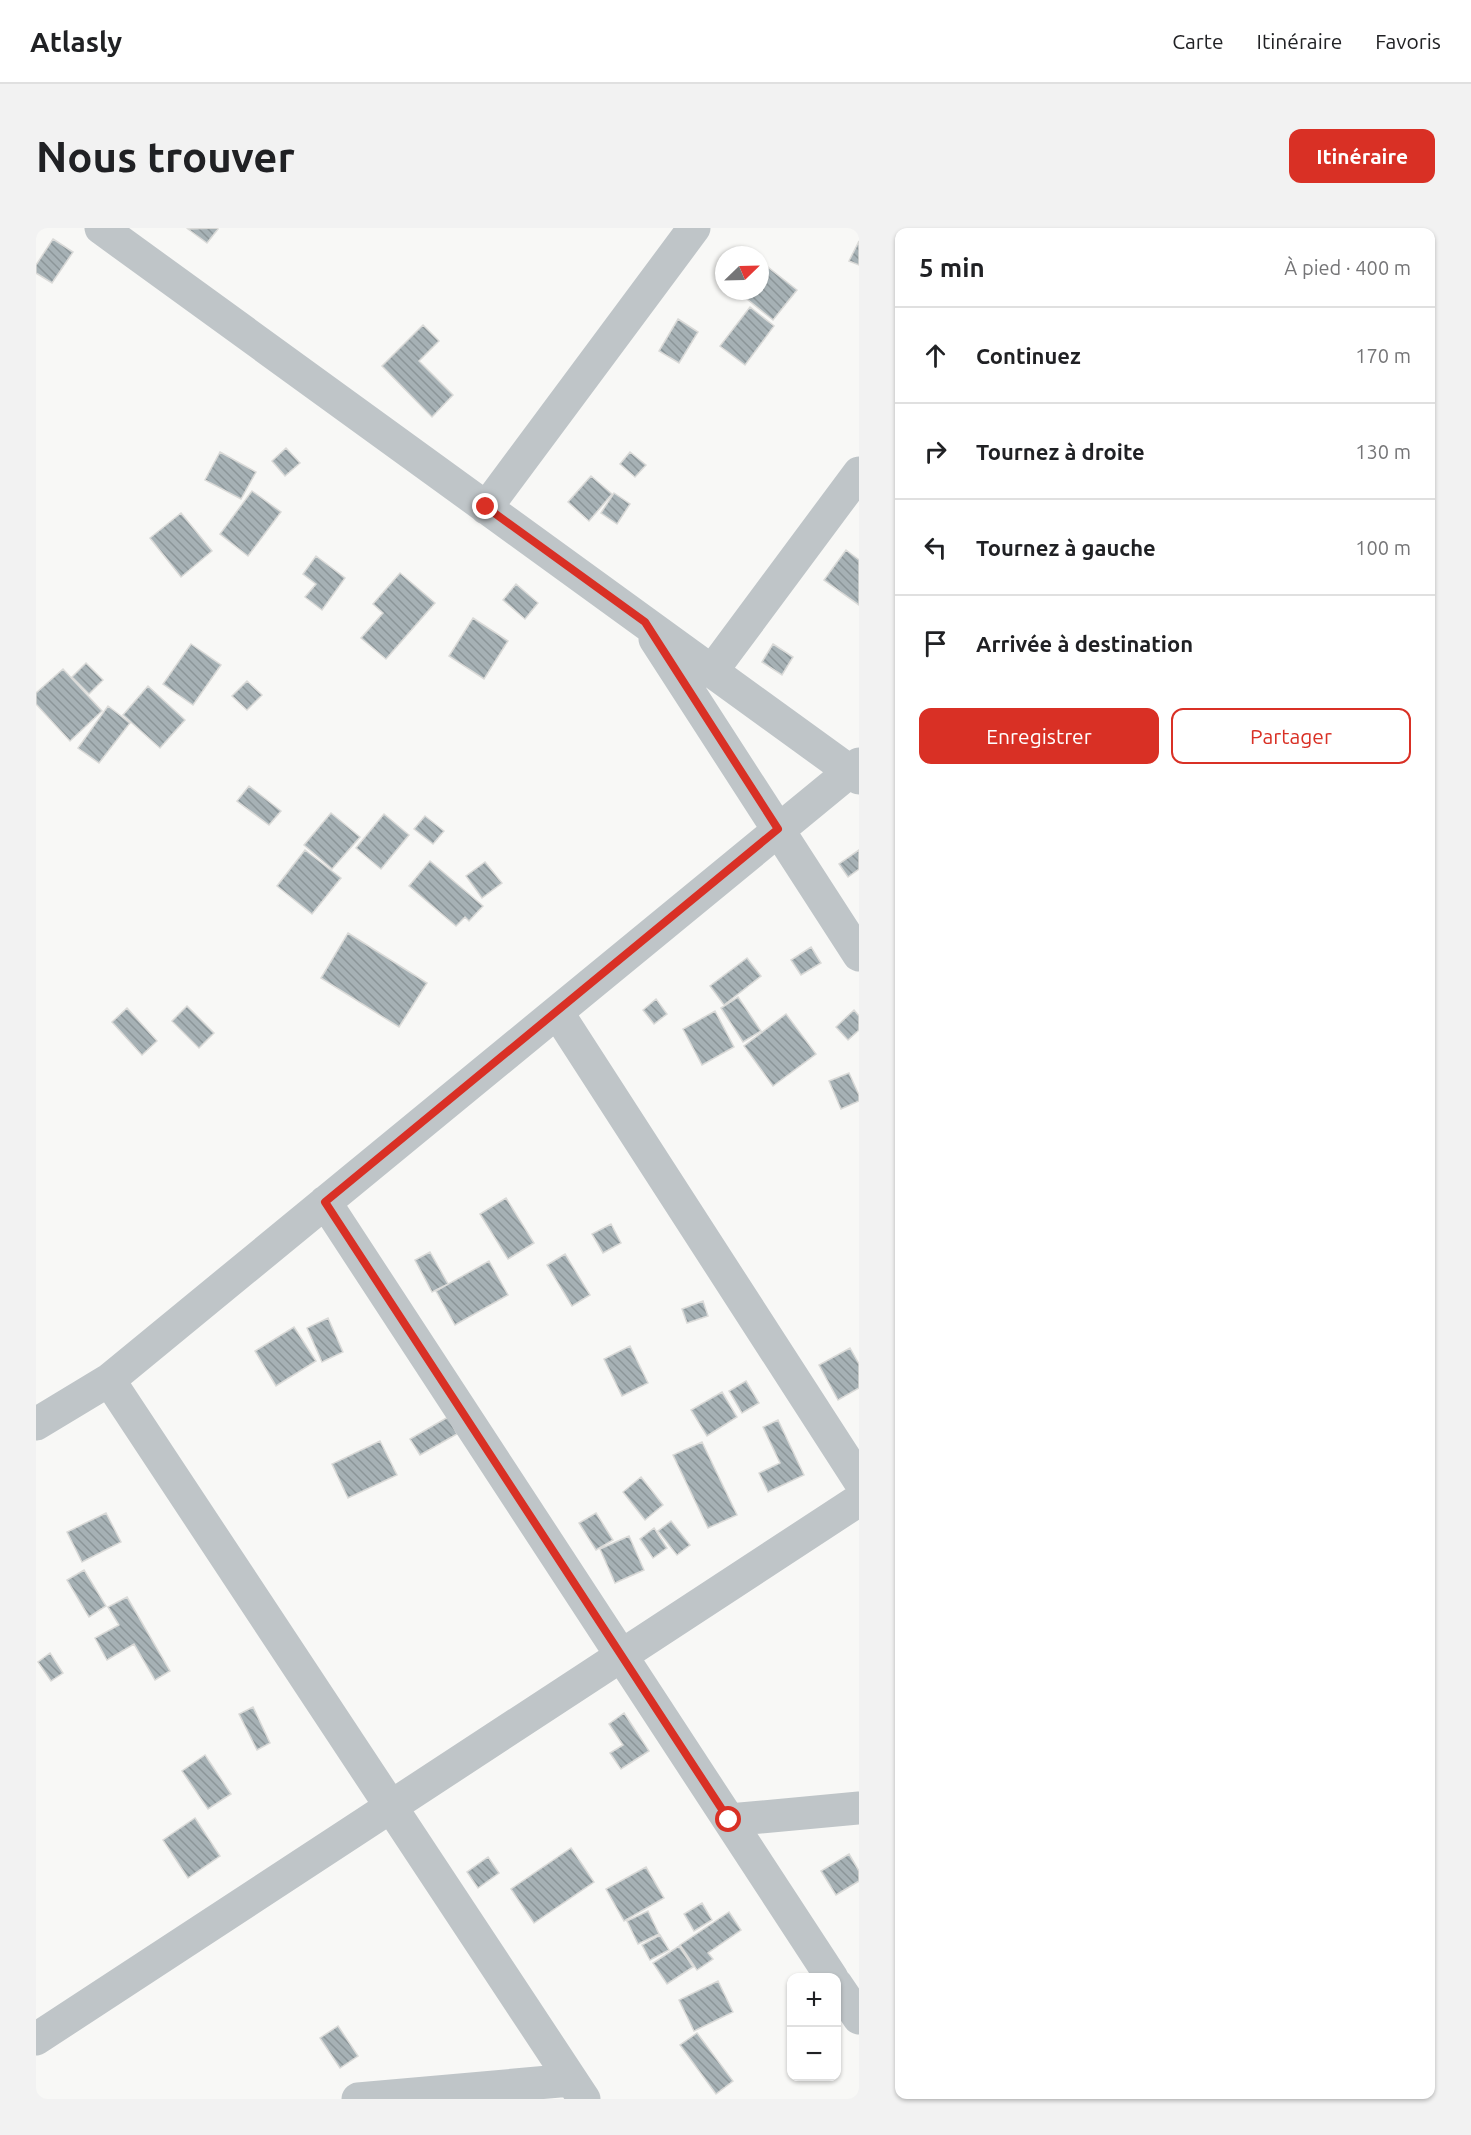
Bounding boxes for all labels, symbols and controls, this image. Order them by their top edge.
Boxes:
text: Atlasly [30,26,122,57]
text: Carte [1172,29,1224,53]
text: Itinéraire [1257,29,1342,53]
text: Favoris [1375,29,1441,53]
button: Itinéraire [1289,129,1435,183]
text: Nous trouver [36,133,295,180]
north arrow [715,246,769,300]
text: 5 min [919,253,985,282]
text: À pied · 400 m [1284,256,1411,279]
icon: ahead [919,339,952,372]
text: Continuez [976,343,1081,368]
text: 170 m [1355,344,1411,367]
icon: right [919,435,952,468]
text: Tournez à droite [976,439,1145,464]
text: 130 m [1355,440,1411,463]
route end [472,493,498,519]
icon: left [919,531,952,564]
text: Tournez à gauche [976,535,1156,560]
text: 100 m [1355,536,1411,559]
icon: arrive [919,627,952,660]
text: Arrivée à destination [976,631,1193,656]
button: Enregistrer [919,708,1159,764]
button: Partager [1171,708,1411,764]
route start [715,1806,741,1832]
map controls [787,1973,841,2081]
button: + [787,1973,841,2027]
button: − [787,2027,841,2081]

